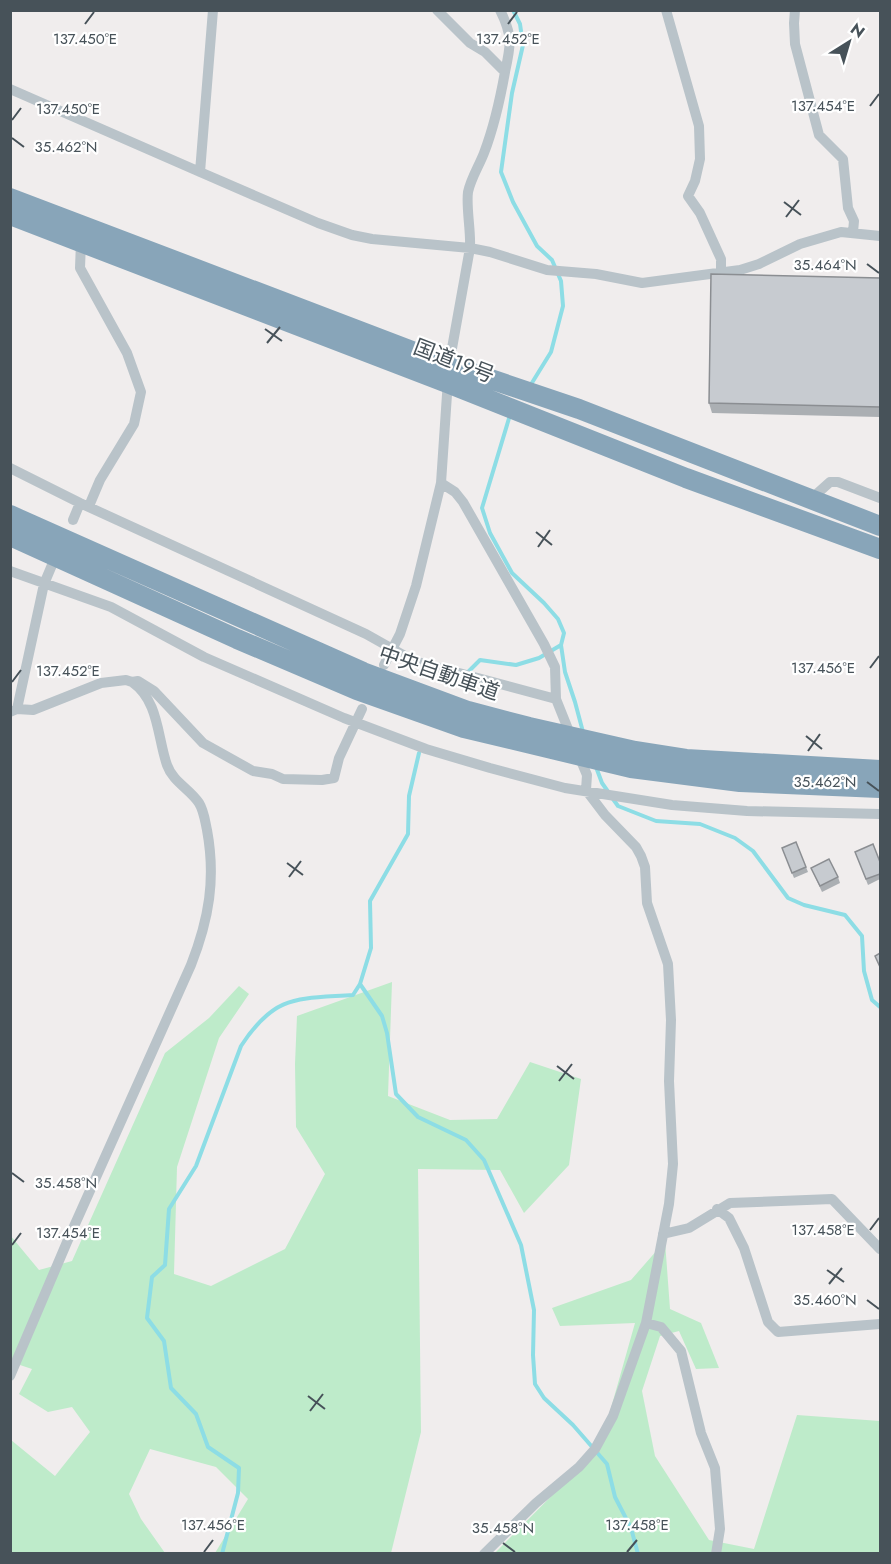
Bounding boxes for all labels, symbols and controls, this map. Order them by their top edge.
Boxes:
north arrow [819,12,879,72]
text: N [846,17,870,43]
text: 137.450°E [53,28,117,50]
text: 137.452°E [476,28,540,50]
text: 137.454°E [791,95,855,117]
text: 137.450°E [36,98,100,120]
text: 35.462°N [35,136,97,158]
text: 35.464°N [793,254,857,276]
street label: 国道19号 [409,332,499,390]
street label: 中央自動車道 [375,638,503,708]
text: 137.456°E [791,657,855,679]
text: 137.452°E [36,660,100,682]
text: 35.462°N [794,771,856,793]
text: 35.458°N [35,1172,97,1194]
text: 137.458°E [791,1219,855,1241]
text: 137.454°E [36,1222,100,1244]
text: 35.460°N [793,1289,857,1311]
text: 137.456°E [181,1514,245,1536]
text: 137.458°E [605,1514,669,1536]
text: 35.458°N [472,1517,534,1539]

